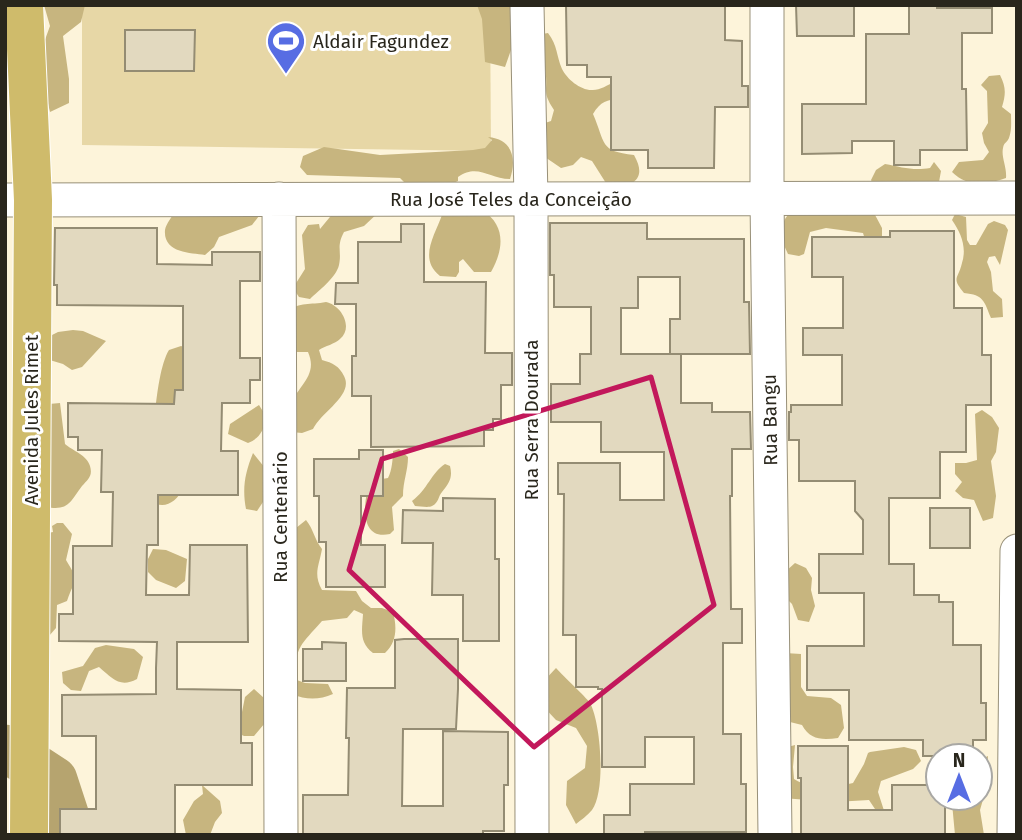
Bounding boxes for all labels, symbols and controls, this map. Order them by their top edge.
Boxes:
sports icon: Aldair Fagundez [265,20,307,75]
place label: Aldair Fagundez [313,30,449,53]
street label: Rua José Teles da Conceição [390,188,632,211]
street label: Avenida Jules Rimet [20,335,43,505]
street label: Rua Serra Dourada [520,339,543,501]
street label: Rua Bangu [758,374,782,466]
street label: Rua Centenário [269,451,292,583]
north arrow [924,742,994,812]
text: N [953,749,965,772]

